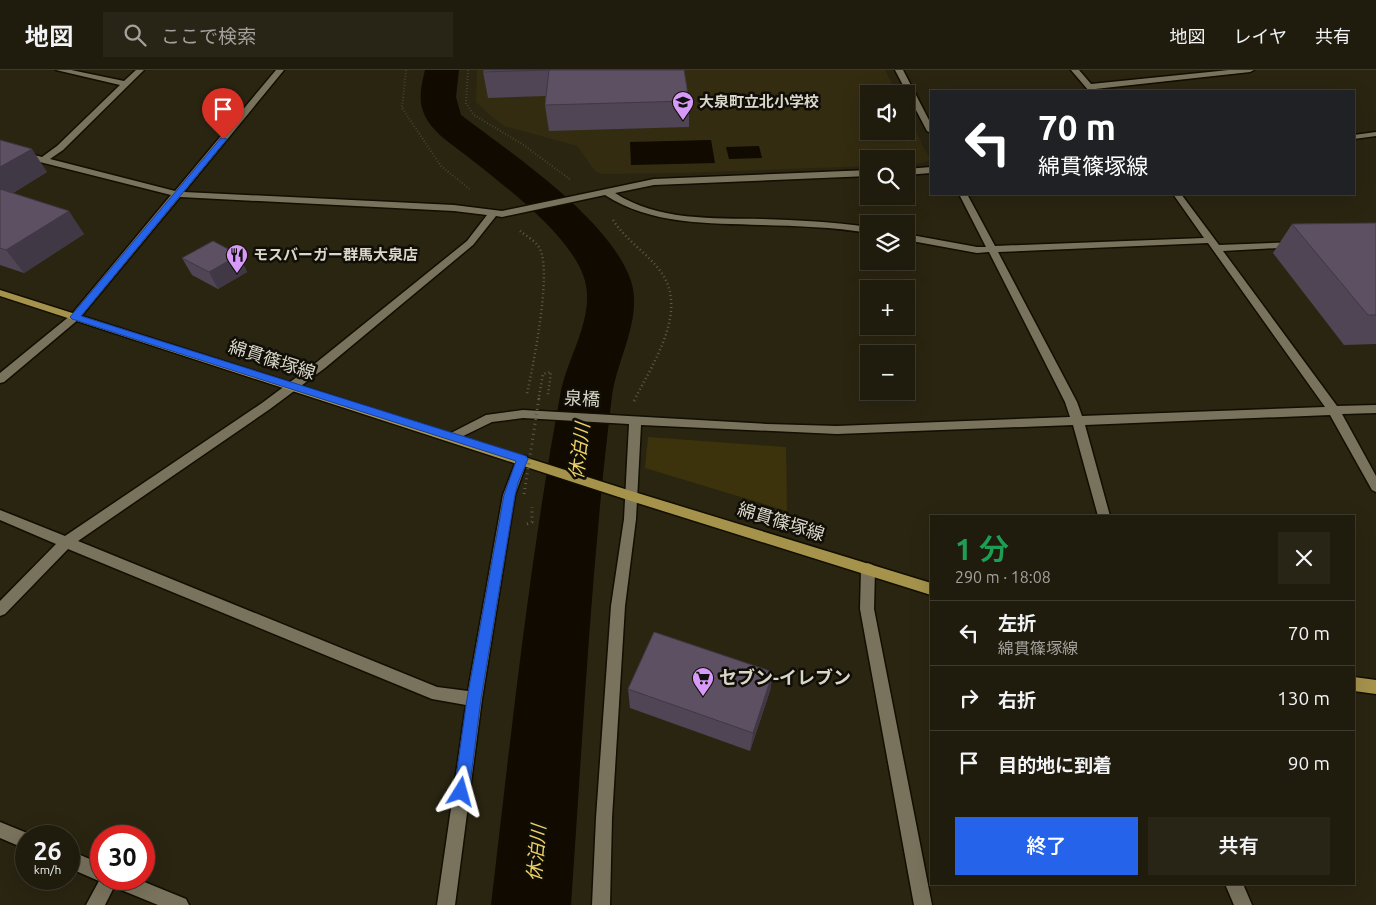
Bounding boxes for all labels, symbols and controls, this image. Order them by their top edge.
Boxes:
search box [103,12,453,57]
icon: search [121,21,149,49]
text: 地図 [25,23,73,50]
text: ここで検索 [161,25,256,47]
text: 地図 [1170,26,1206,46]
text: レイヤ [1234,26,1287,46]
text: 共有 [1315,26,1351,46]
map controls [860,85,915,400]
button: sound [860,85,915,140]
pin [202,88,244,139]
school or university icon: 大泉町立北小学校 [671,90,695,121]
place label: 大泉町立北小学校 [699,93,819,110]
icon: arrive [209,95,237,123]
text: 70 m [1038,107,1116,147]
icon: left [955,110,1020,175]
button: search [860,150,915,205]
text: 綿貫篠塚線 [1038,153,1148,178]
button: layers [860,215,915,270]
restaurant icon: モスバーガー群馬大泉店 [225,243,249,274]
place label: モスバーガー群馬大泉店 [253,246,418,263]
button: + [860,280,915,335]
street label: 綿貫篠塚線 [226,336,318,382]
button: − [860,345,915,400]
street label: 泉橋 [564,387,601,409]
water label: 休泊川 [565,419,594,481]
street label: 綿貫篠塚線 [735,498,827,544]
text: 1 分 [955,532,1009,566]
button: close [1278,532,1330,584]
text: 290 m · 18:08 [955,568,1051,586]
text: 左折 [998,612,1036,634]
icon: left [955,619,983,647]
text: 70 m [1288,622,1330,644]
text: 綿貫篠塚線 [998,639,1078,657]
supermarket icon: セブン-イレブン [691,666,715,697]
place label: セブン-イレブン [719,667,851,687]
icon: right [955,684,983,712]
text: 130 m [1277,687,1330,709]
text: 右折 [998,689,1036,711]
icon: arrive [955,749,983,777]
text: 90 m [1288,752,1330,774]
text: 目的地に到着 [998,754,1112,776]
position arrow [434,765,486,817]
button: 終了 [955,817,1138,875]
button: 共有 [1148,817,1330,875]
water label: 休泊川 [523,822,550,882]
speed limit sign: 30 [90,825,155,890]
text: 26 [33,837,62,865]
text: km/h [34,863,61,876]

